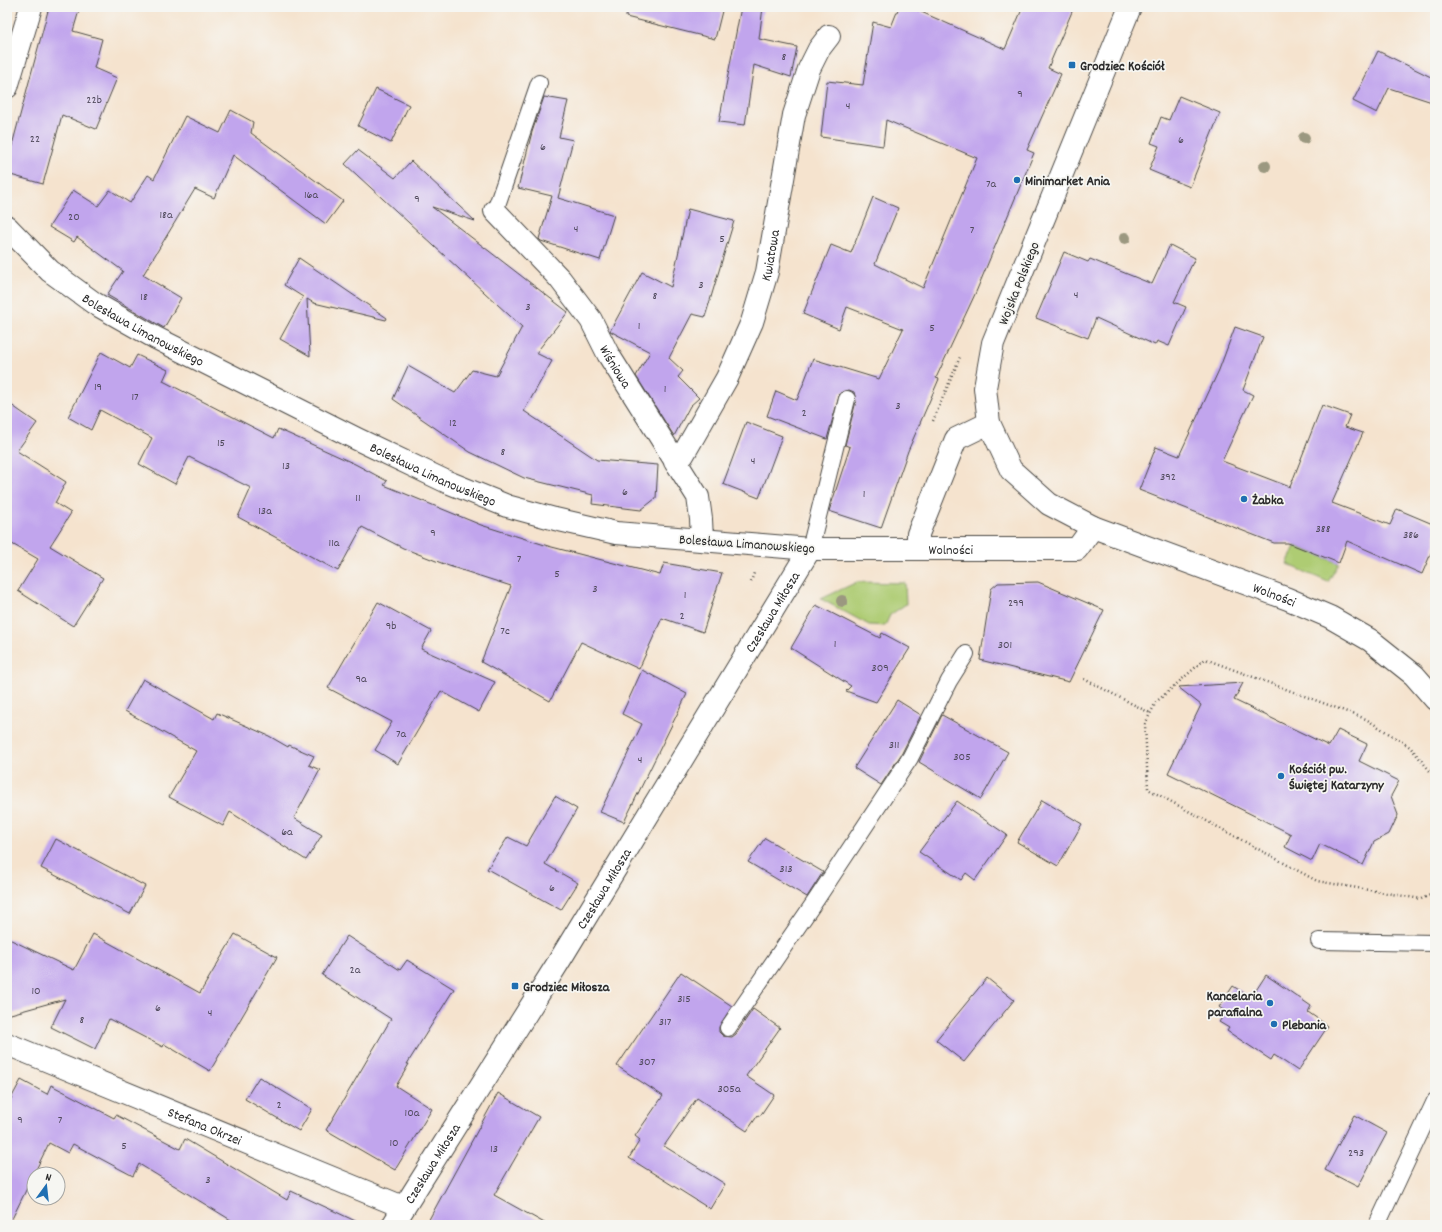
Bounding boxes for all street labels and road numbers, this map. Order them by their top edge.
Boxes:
street label: Kwiatowa [757,228,786,284]
street label: Wojska Polskiego [994,239,1046,328]
street label: Bolesława Limanowskiego [77,289,207,373]
street label: Wiśniowa [593,342,635,393]
street label: Bolesława Limanowskiego [366,439,499,513]
street label: Bolesława Limanowskiego [678,530,815,560]
street label: Wolności [928,541,973,561]
street label: Czesława Miłosza [741,568,806,657]
street label: Wolności [1250,579,1299,613]
street label: Czesława Miłosza [573,845,638,934]
street label: Stefana Okrzei [164,1103,245,1152]
street label: Czesława Miłosza [401,1120,467,1208]

